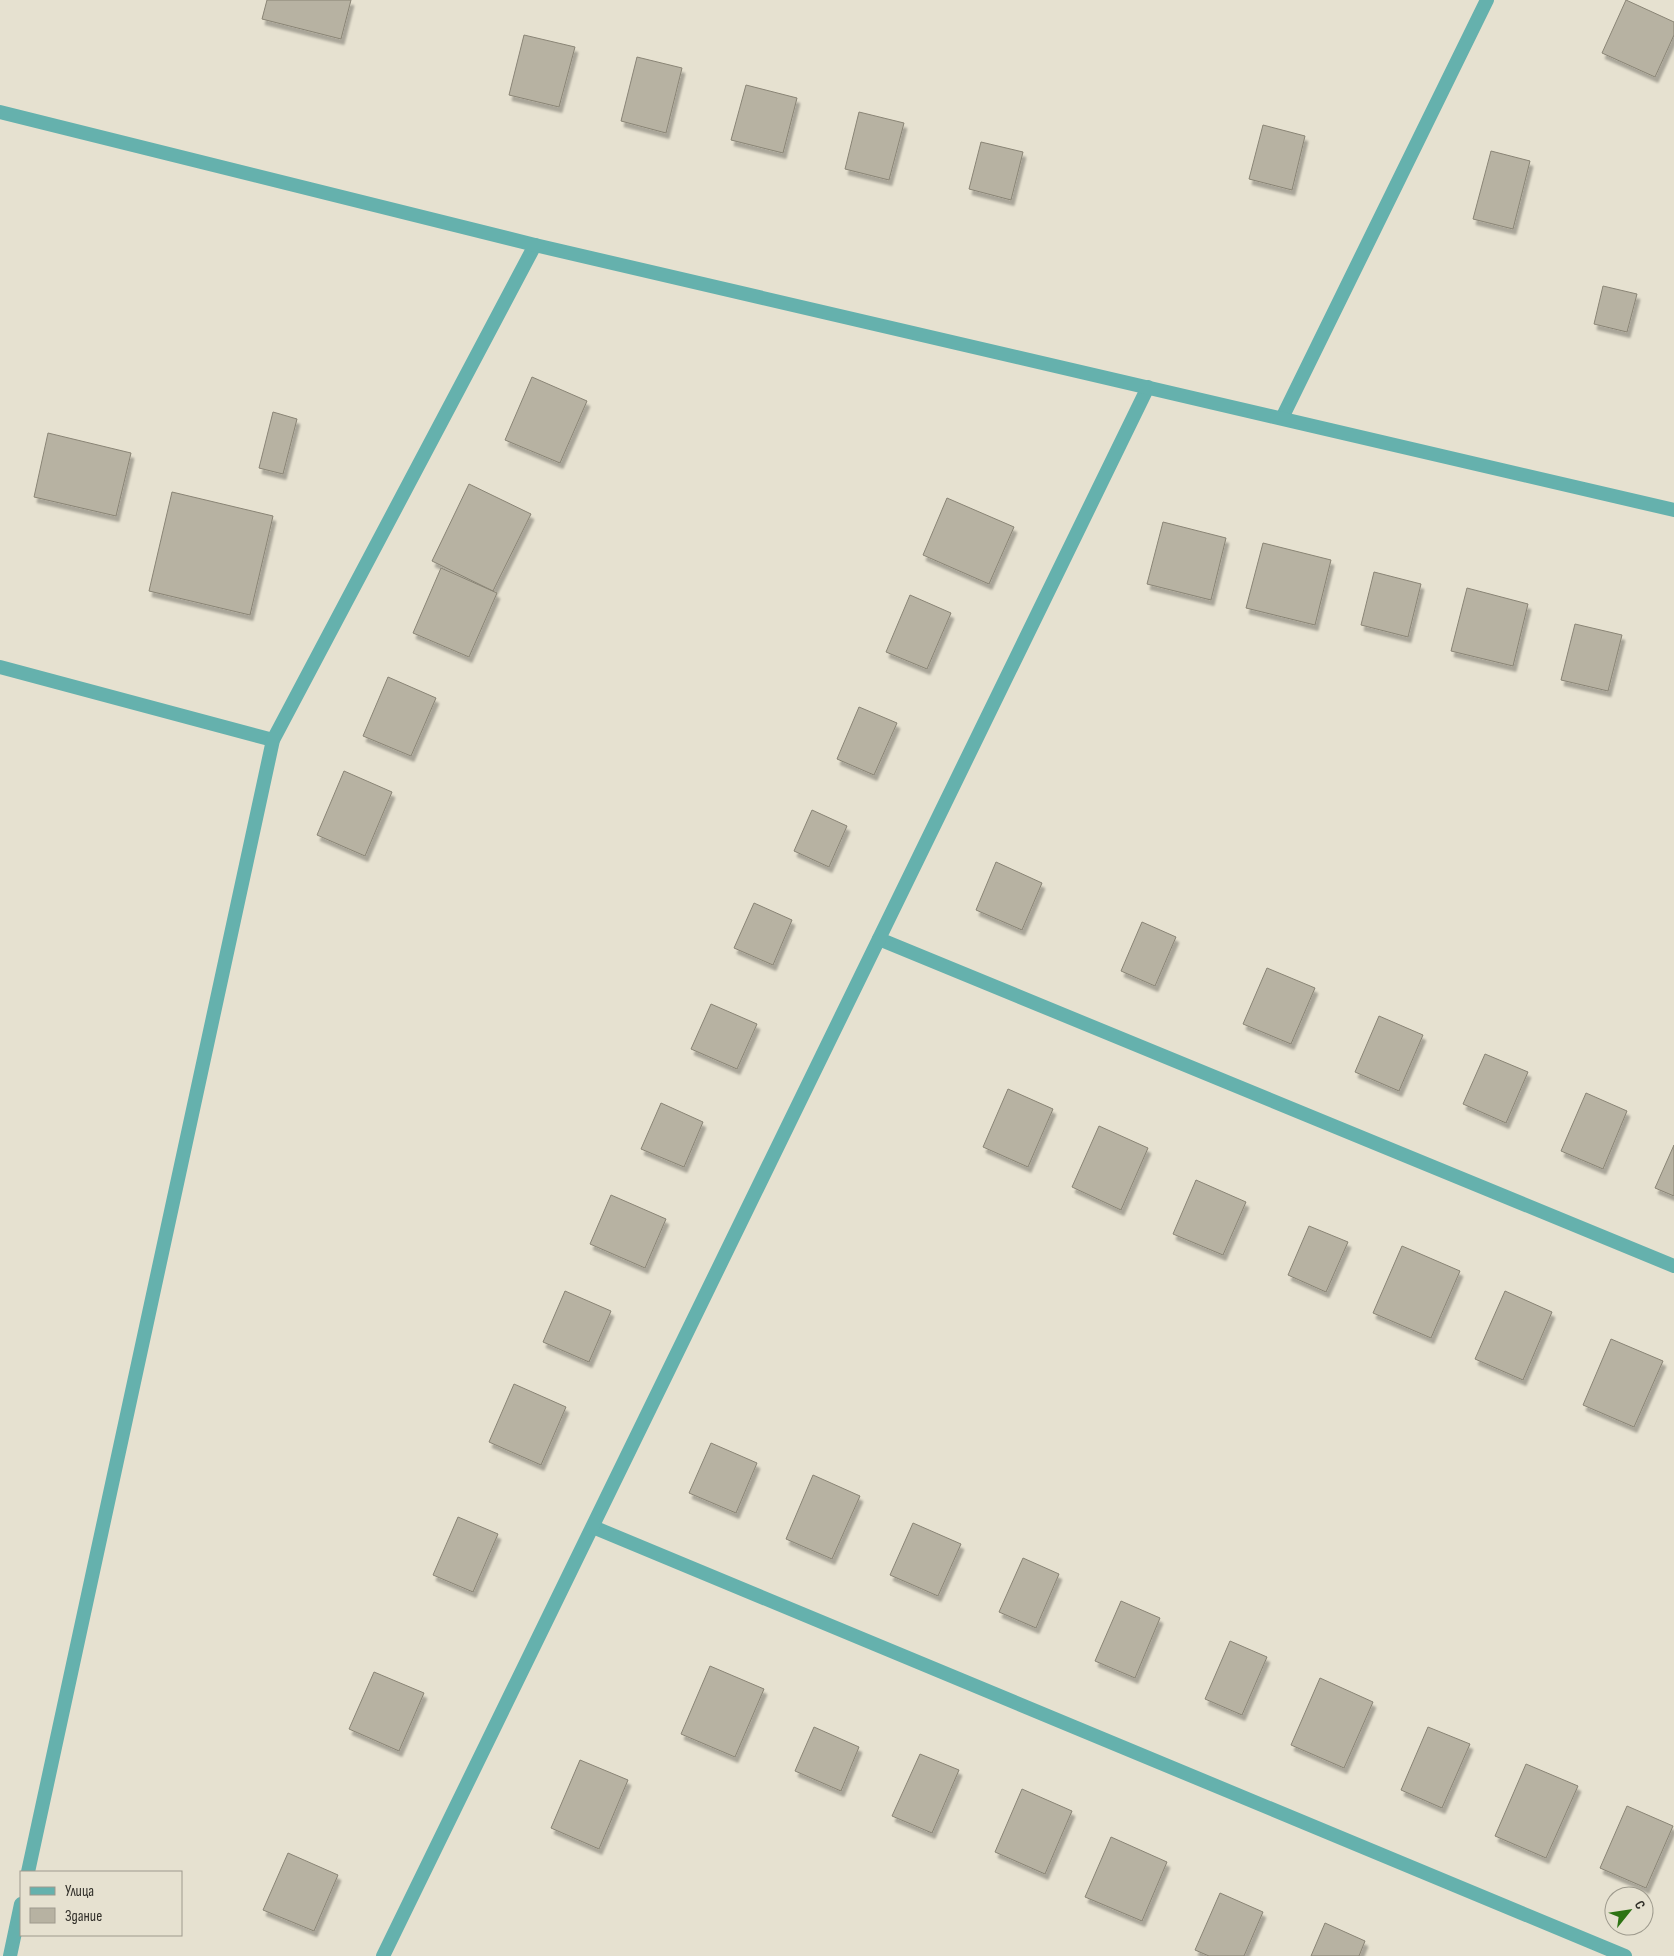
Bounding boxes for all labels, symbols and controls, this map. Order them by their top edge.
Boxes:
legend [20,1871,182,1936]
text: Улица [65,1882,94,1901]
north arrow [1604,1886,1654,1936]
text: С [1631,1897,1649,1912]
text: Здание [65,1907,102,1926]

